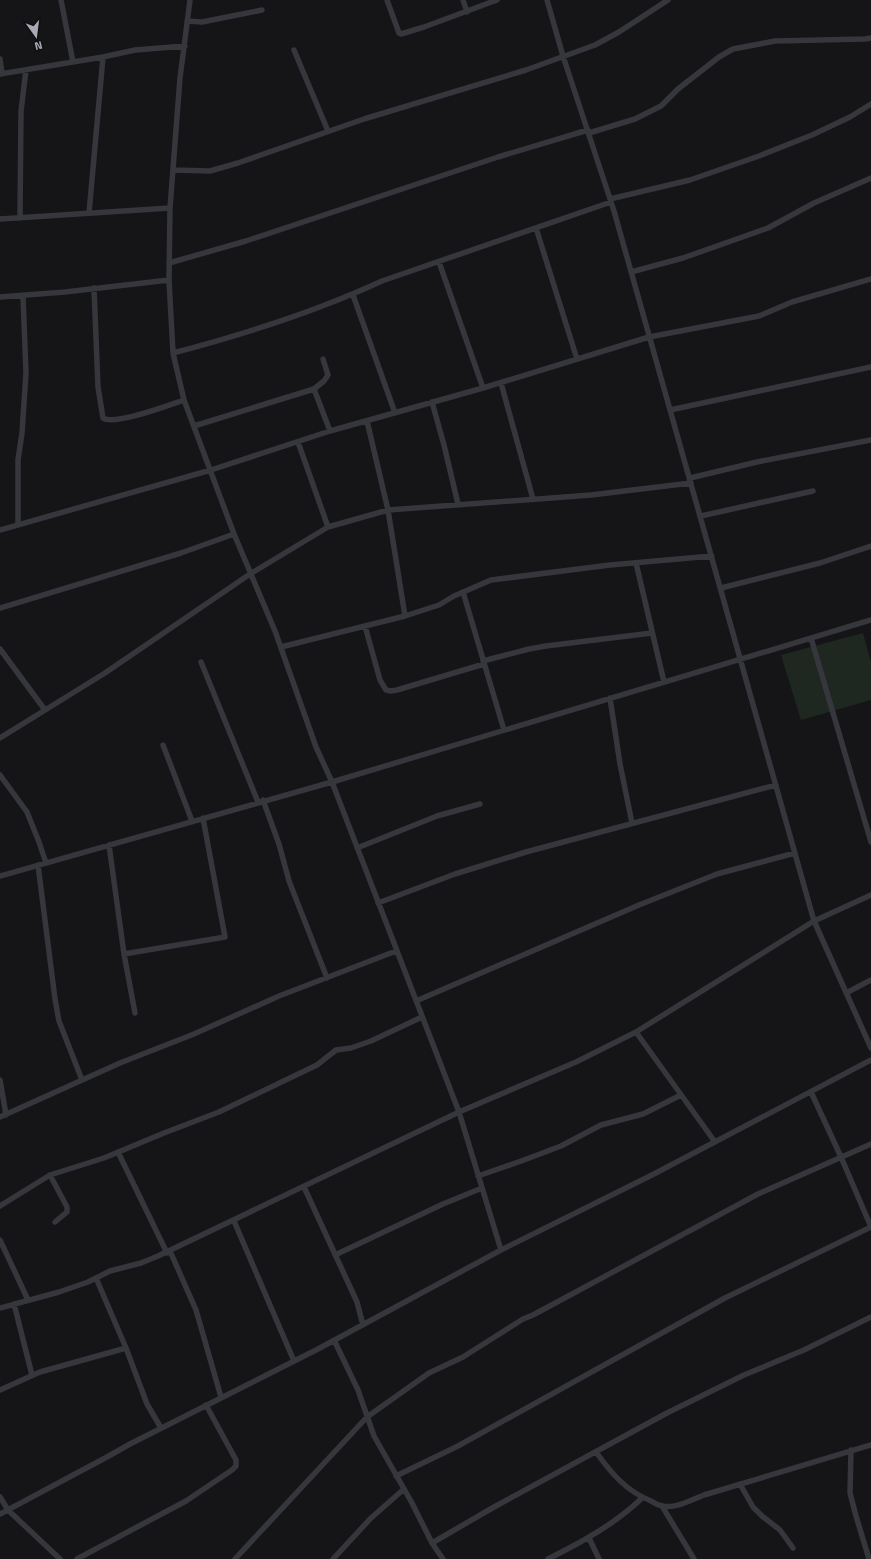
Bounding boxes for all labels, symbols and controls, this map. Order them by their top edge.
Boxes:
north arrow [16,16,56,56]
text: N [33,37,44,54]

